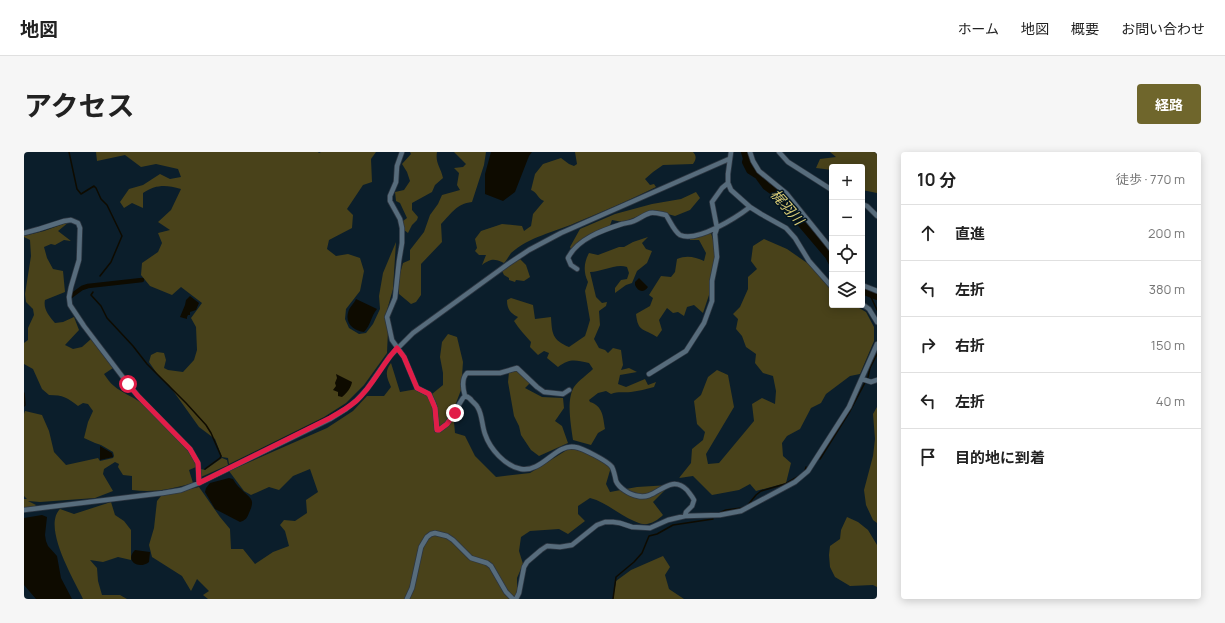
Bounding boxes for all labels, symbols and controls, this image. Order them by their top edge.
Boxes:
text: 地図 [20,16,58,42]
text: ホーム [957,19,999,38]
text: 地図 [1021,19,1049,38]
text: 概要 [1071,19,1099,38]
text: お問い合わせ [1121,19,1205,38]
button: 経路 [1137,84,1201,124]
text: アクセス [24,86,135,124]
map controls [829,164,865,308]
button: + [829,164,865,200]
text: 10 分 [917,168,956,191]
text: 徒歩 · 770 m [1116,170,1185,188]
water label: 梶羽川 [766,185,810,230]
button: − [829,200,865,236]
icon: ahead [917,222,939,244]
text: 直進 [955,223,985,244]
text: 200 m [1148,224,1185,242]
button: locate [829,236,865,272]
button: layers [829,272,865,308]
icon: left [917,278,939,300]
text: 左折 [955,279,985,300]
text: 380 m [1149,280,1185,298]
icon: right [917,334,939,356]
text: 右折 [955,335,985,356]
text: 150 m [1151,336,1185,354]
route start [119,375,137,393]
icon: left [917,390,939,412]
text: 左折 [955,391,985,412]
text: 40 m [1156,392,1185,410]
route end [446,404,464,422]
icon: arrive [917,446,939,468]
text: 目的地に到着 [955,447,1045,468]

